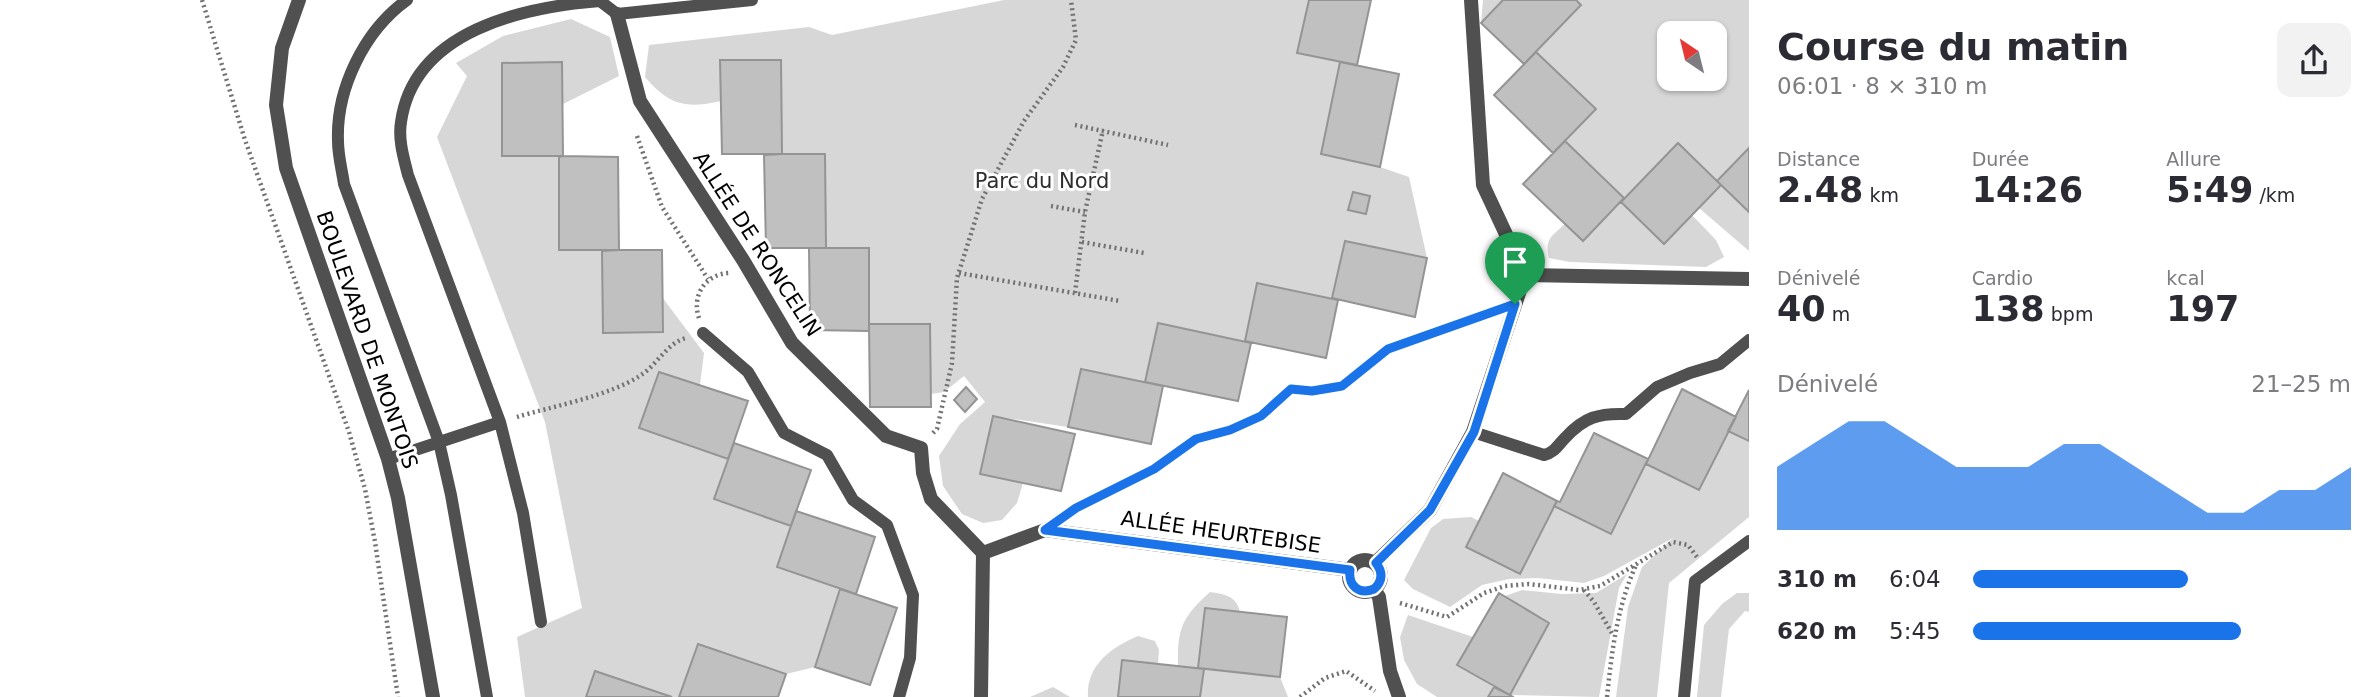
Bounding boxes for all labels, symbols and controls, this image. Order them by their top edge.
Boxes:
north arrow [1657,21,1727,91]
map controls [1657,21,1727,91]
button: share [2277,23,2351,97]
text: Course du matin [1777,25,2129,69]
text: 06:01 · 8 × 310 m [1777,73,1987,99]
street label: ALLÉE DE RONCELIN [688,147,827,341]
text: Distance [1777,148,1860,170]
text: Durée [1972,148,2029,170]
text: Allure [2166,148,2221,170]
park label: Parc du Nord [975,169,1109,193]
text: 2.48 [1777,170,1863,210]
text: 14:26 [1972,170,2083,210]
text: 5:49 [2166,170,2253,210]
text: km [1863,184,1899,206]
text: /km [2253,184,2295,206]
street label: BOULEVARD DE MONTOIS [312,208,422,472]
pin [1485,232,1545,304]
icon: arrive [1496,243,1534,281]
text: Dénivelé [1777,267,1861,289]
text: Cardio [1972,267,2033,289]
text: kcal [2166,267,2205,289]
text: 40 [1777,289,1826,329]
text: 138 [1972,289,2045,329]
text: 197 [2166,289,2239,329]
text: m [1826,303,1850,325]
text: bpm [2045,303,2093,325]
text: Dénivelé [1777,371,1878,397]
text: 21–25 m [2251,371,2351,397]
street label: ALLÉE HEURTEBISE [1119,505,1323,558]
text: 310 m [1777,566,1857,592]
text: 6:04 [1889,566,1941,592]
text: 620 m [1777,618,1857,644]
text: 5:45 [1889,618,1941,644]

